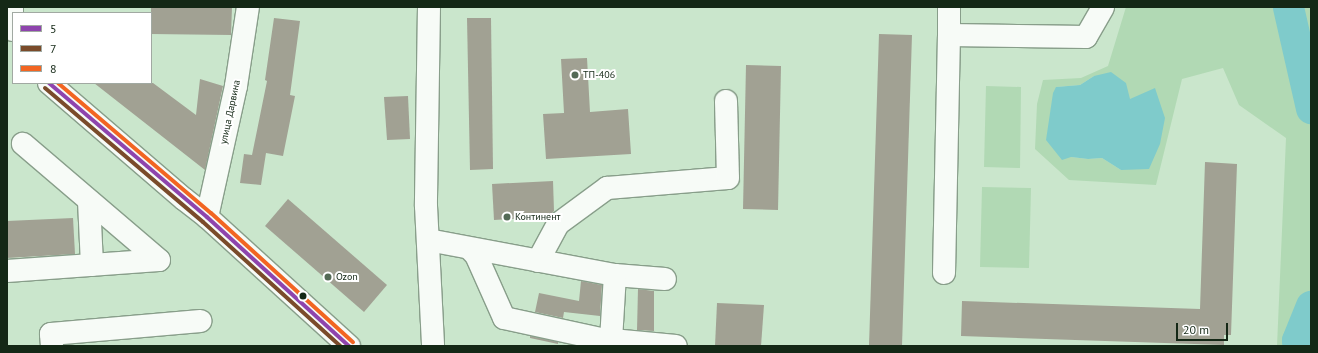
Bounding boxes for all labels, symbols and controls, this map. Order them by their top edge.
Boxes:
legend [12,12,152,84]
text: 5 [50,21,57,36]
text: 7 [50,41,57,56]
text: 8 [50,61,57,76]
place label: ТП-406 [583,69,615,81]
marker: ТП-406 [570,70,580,80]
street label: улица Дарвина [217,78,243,146]
place label: Континент [515,211,561,223]
marker: Континент [502,212,512,222]
place label: Ozon [336,271,358,283]
marker: Ozon [323,272,333,282]
unlabelled marker [298,291,308,301]
scale bar [1178,315,1230,341]
text: 20 m [1183,322,1209,337]

